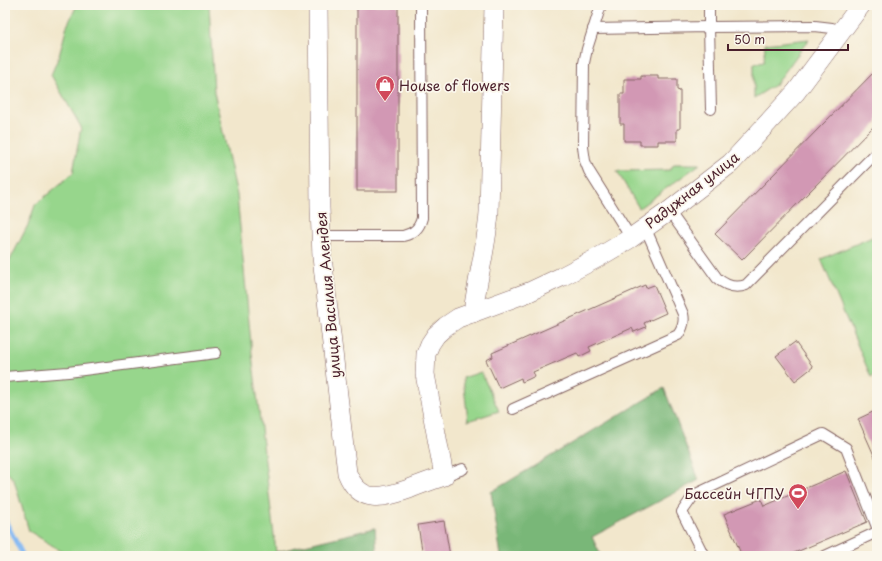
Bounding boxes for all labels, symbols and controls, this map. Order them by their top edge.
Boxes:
scale bar [728,26,848,52]
text: 50 m [734,30,765,48]
shop icon: House of flowers [374,74,396,102]
place label: House of flowers [399,75,510,96]
street label: Радужная улица [640,146,744,234]
street label: улица Василия Алендея [310,211,346,379]
sports icon: Бассейн ЧГПУ [787,482,809,510]
place label: Бассейн ЧГПУ [684,483,784,504]

